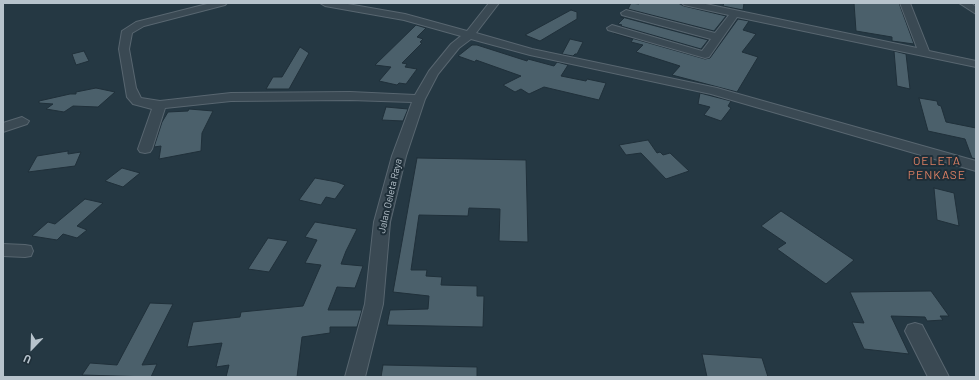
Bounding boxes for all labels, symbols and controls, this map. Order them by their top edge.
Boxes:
district label: OELETA PENKASE [908,154,966,182]
street label: Jalan Oeleta Raya [376,157,404,235]
north arrow [12,328,52,368]
text: U [21,352,33,367]

